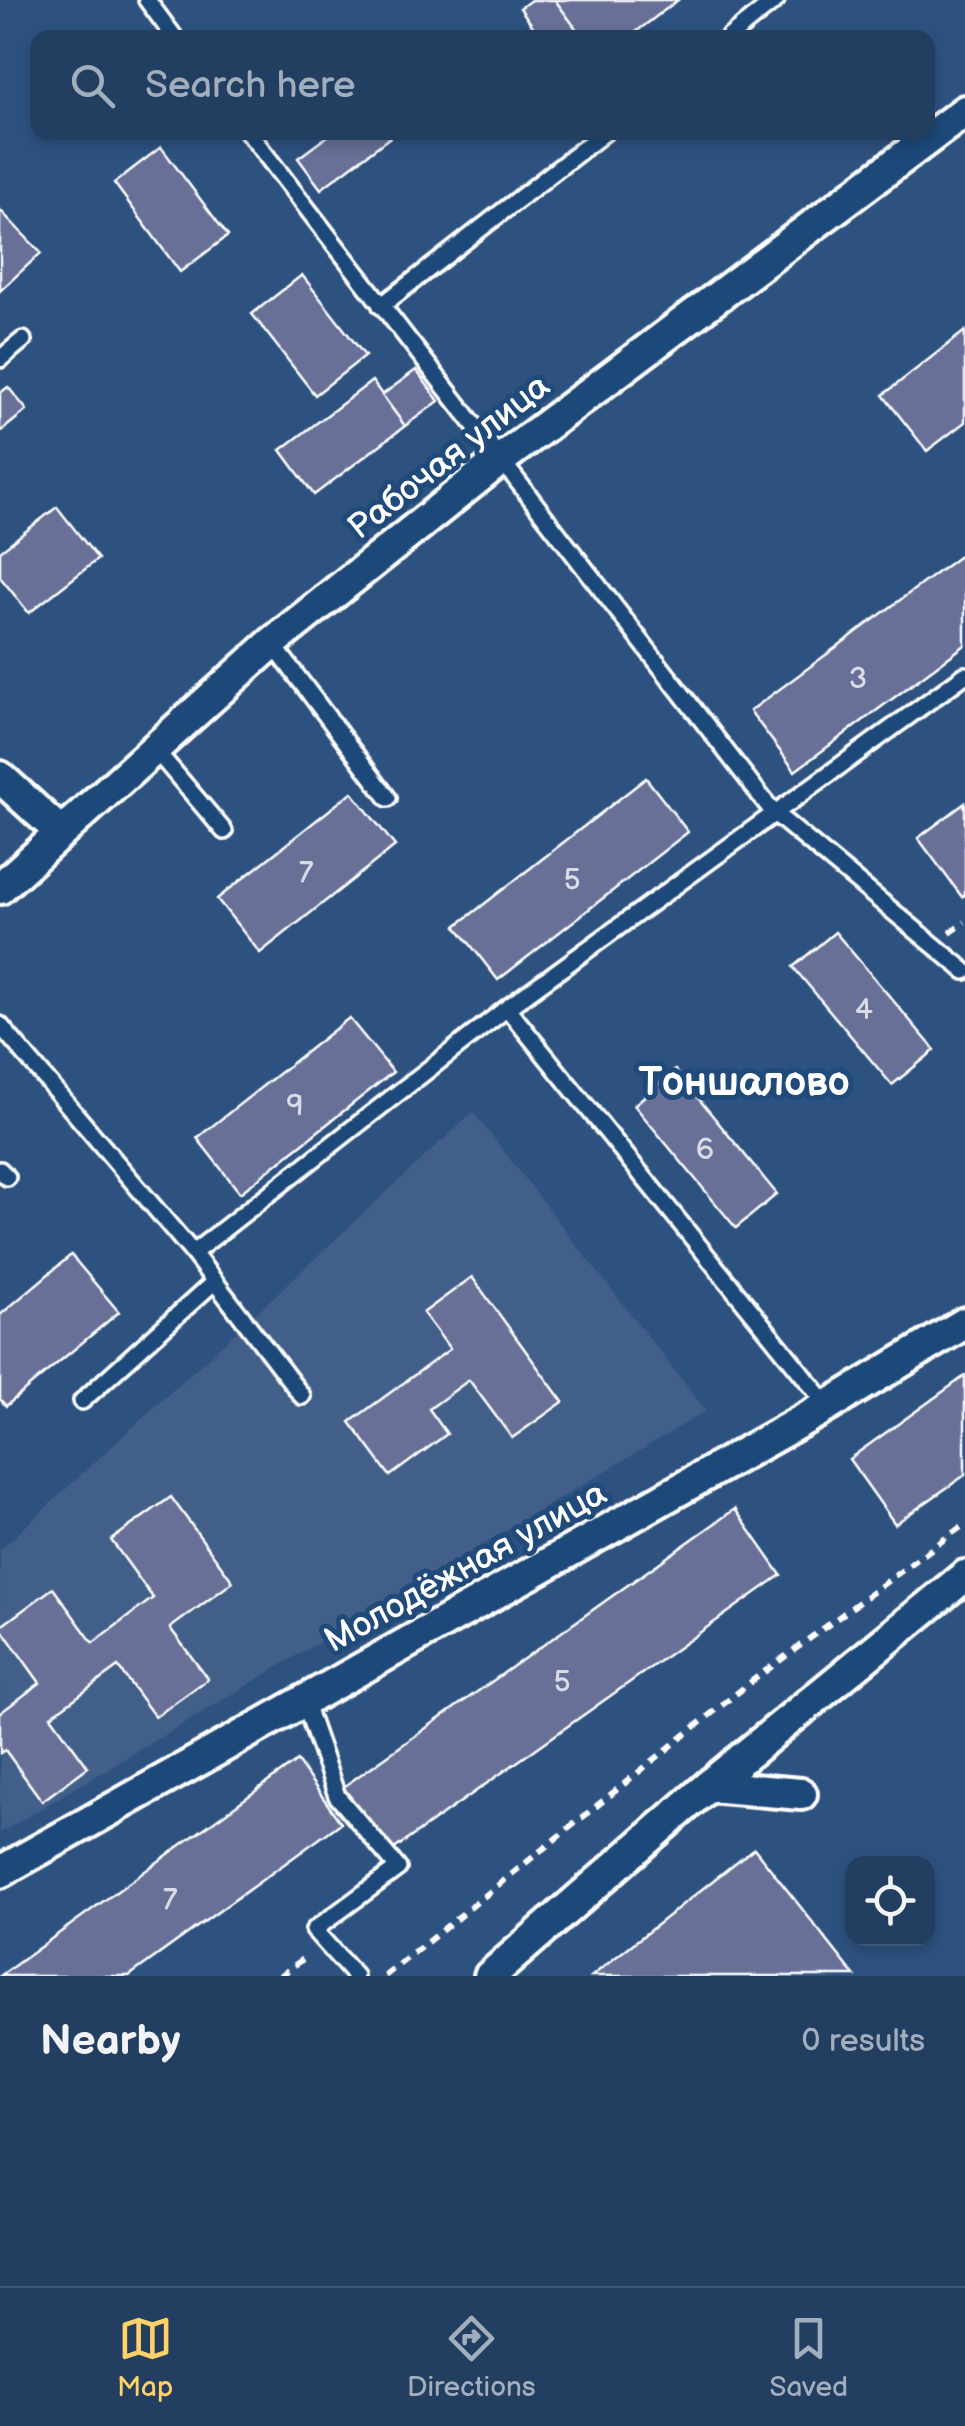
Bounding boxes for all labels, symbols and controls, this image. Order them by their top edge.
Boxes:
search box [30,30,935,140]
icon: search [65,58,120,113]
text: Search here [145,63,356,108]
street label: Рабочая улица [339,365,559,549]
house number: 3 [849,661,867,697]
house number: 7 [299,855,314,891]
house number: 5 [563,862,581,898]
house number: 4 [855,992,873,1028]
district label: Тоншалово [638,1059,850,1107]
house number: 9 [286,1088,304,1124]
house number: 6 [696,1132,714,1168]
street label: Молодёжная улица [317,1472,614,1663]
house number: 5 [553,1664,571,1700]
map controls [845,1856,935,1946]
button: locate [845,1856,935,1946]
house number: 7 [163,1882,178,1918]
text: Nearby [40,2016,180,2067]
text: 0 results [802,2022,925,2061]
tab: Map [117,2311,173,2404]
tab: Directions [407,2311,536,2404]
tab: Saved [770,2311,848,2404]

